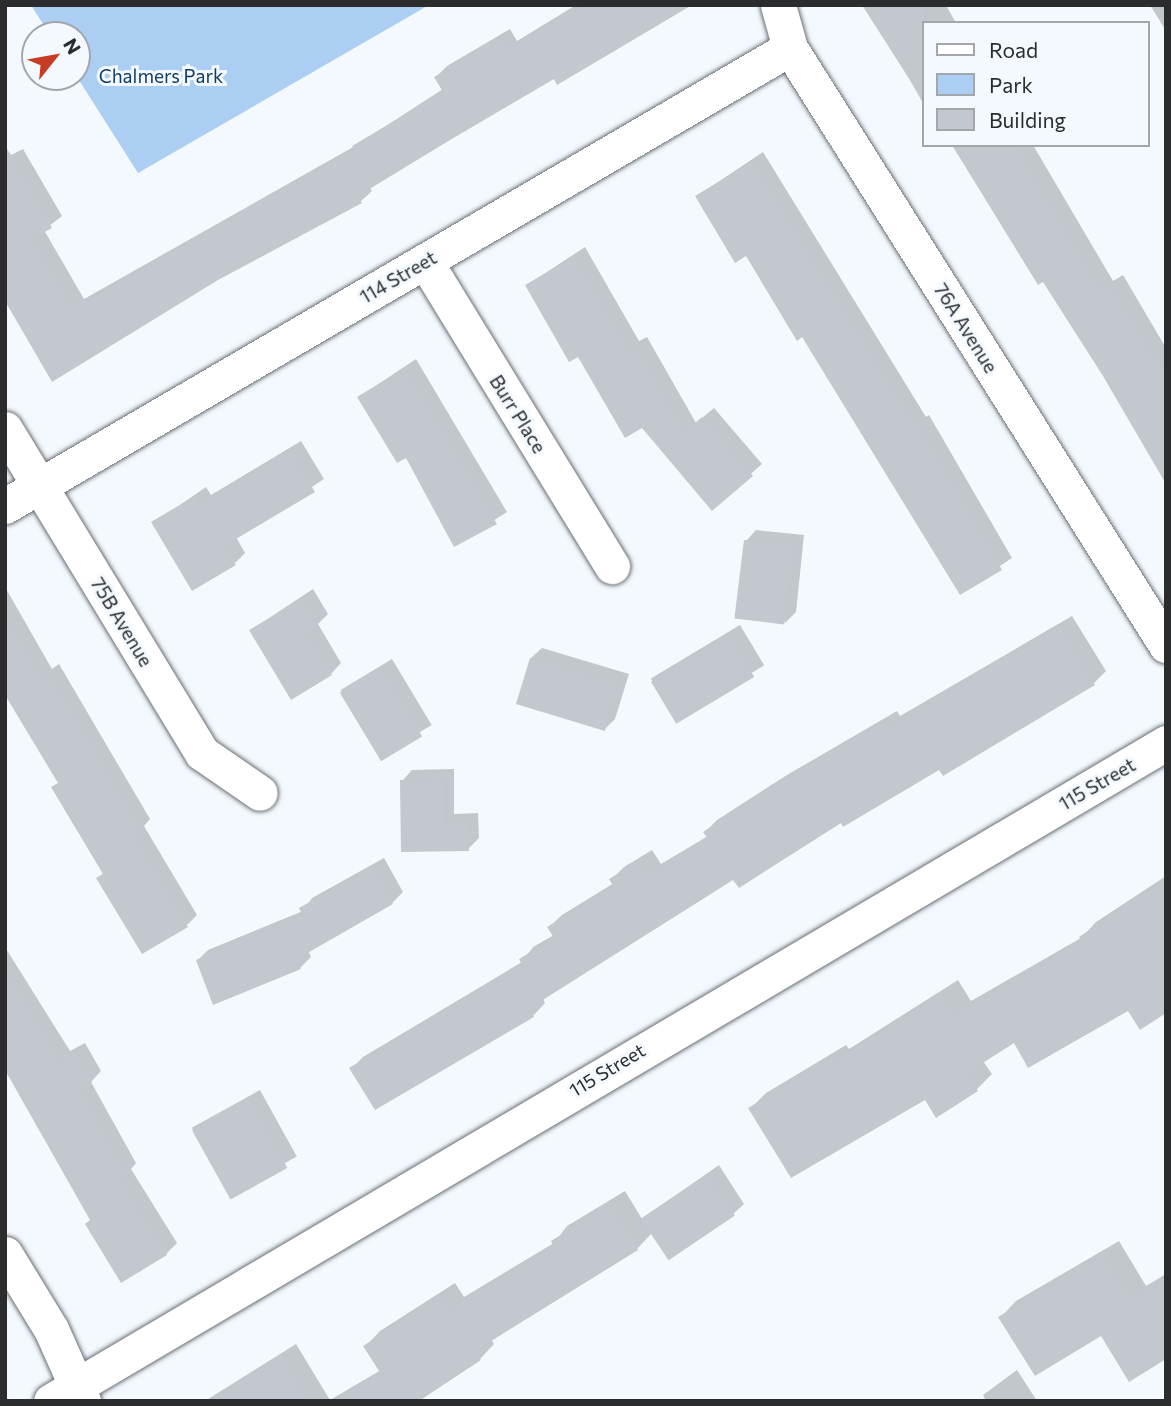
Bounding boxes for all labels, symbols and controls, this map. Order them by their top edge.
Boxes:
north arrow [21,21,91,91]
legend [922,21,1150,147]
text: N [59,34,86,58]
text: Road [989,37,1038,62]
park label: Chalmers Park [99,65,223,87]
text: Park [989,72,1033,97]
text: Building [989,107,1066,132]
street label: 114 Street [355,246,441,308]
street label: 76A Avenue [930,279,1002,377]
street label: Burr Place [485,371,551,457]
street label: 75B Avenue [86,573,158,671]
street label: 115 Street [1055,753,1139,815]
street label: 115 Street [565,1038,649,1102]

